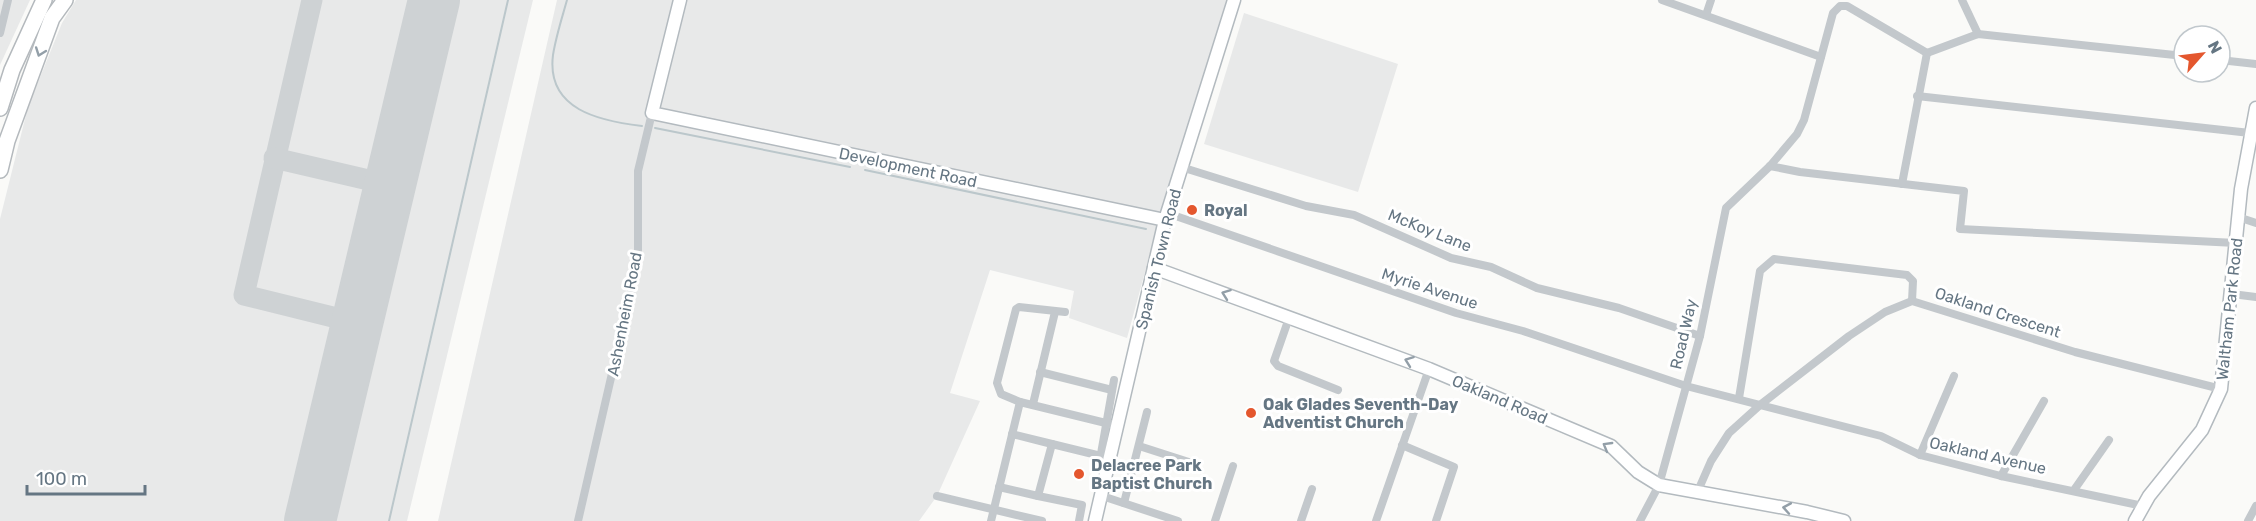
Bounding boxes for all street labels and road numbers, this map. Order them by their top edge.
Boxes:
street label: Development Road [837,144,979,191]
street label: Spanish Town Road [1132,187,1185,331]
street label: McKoy Lane [1385,205,1474,256]
street label: Waltham Park Road [2213,237,2246,381]
street label: Ashenheim Road [603,250,646,378]
street label: Myrie Avenue [1379,264,1480,313]
street label: Oakland Crescent [1933,283,2063,342]
street label: Road Way [1666,297,1701,371]
street label: Oakland Road [1449,371,1550,428]
street label: Oakland Avenue [1928,433,2048,478]

